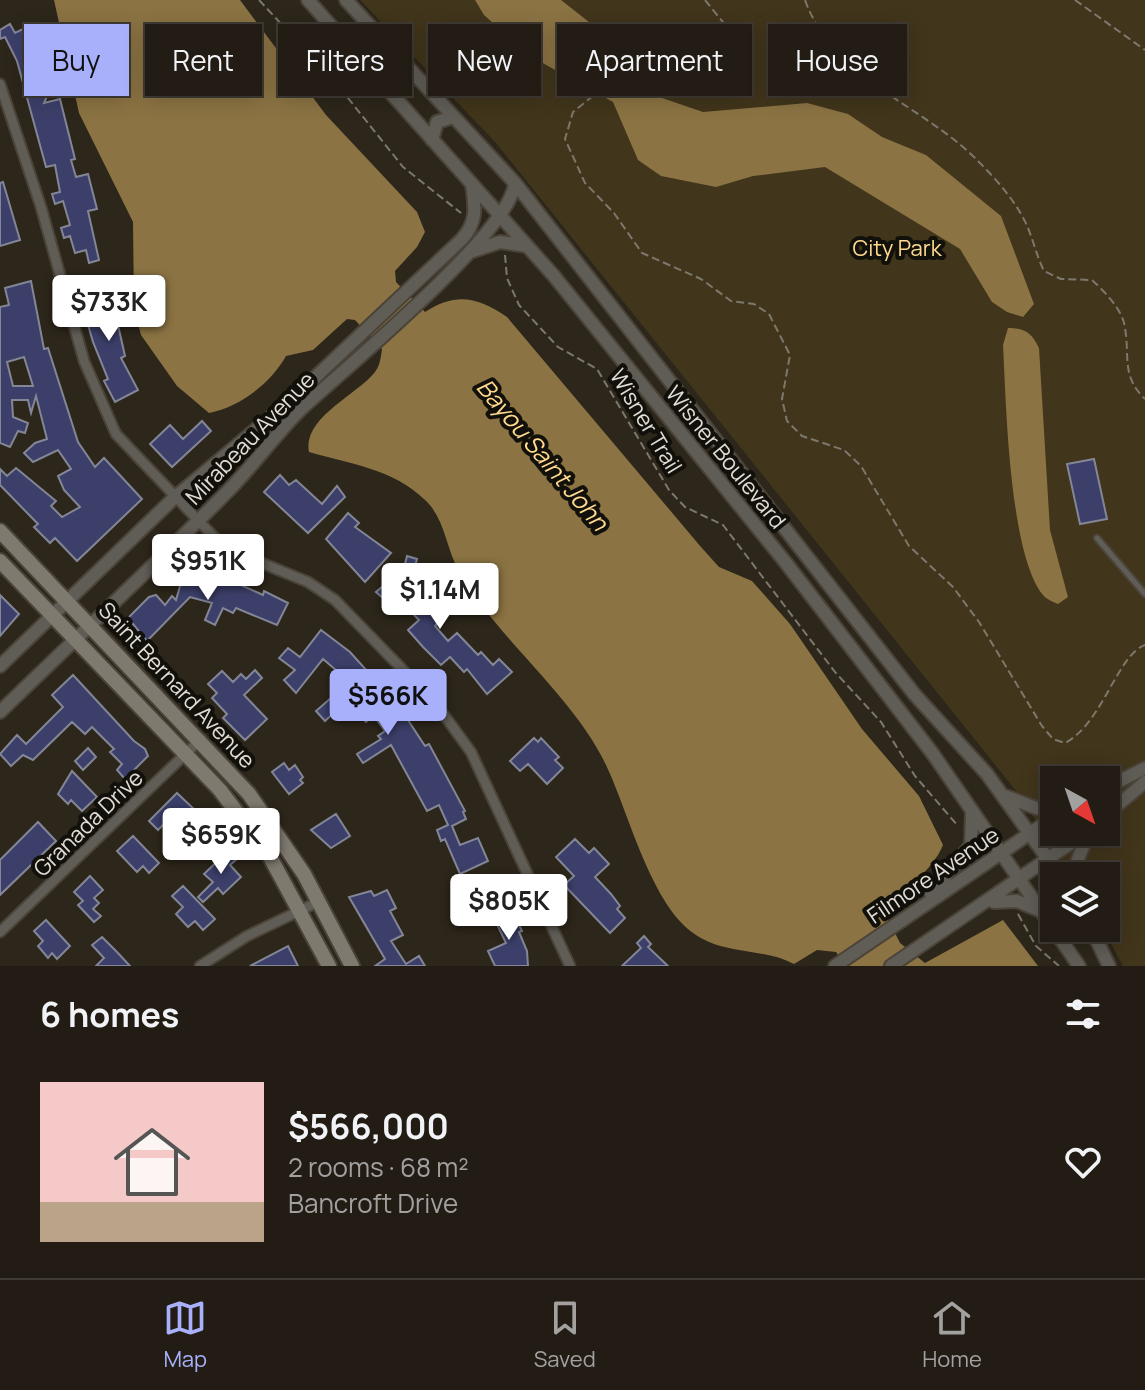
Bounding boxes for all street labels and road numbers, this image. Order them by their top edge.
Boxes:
street label: Wisner Trail [603,363,689,479]
street label: Mirabeau Avenue [179,365,321,511]
street label: Wisner Boulevard [659,379,793,535]
street label: Saint Bernard Avenue [92,595,262,775]
street label: Granada Drive [27,763,149,883]
street label: Filmore Avenue [861,820,1005,930]

